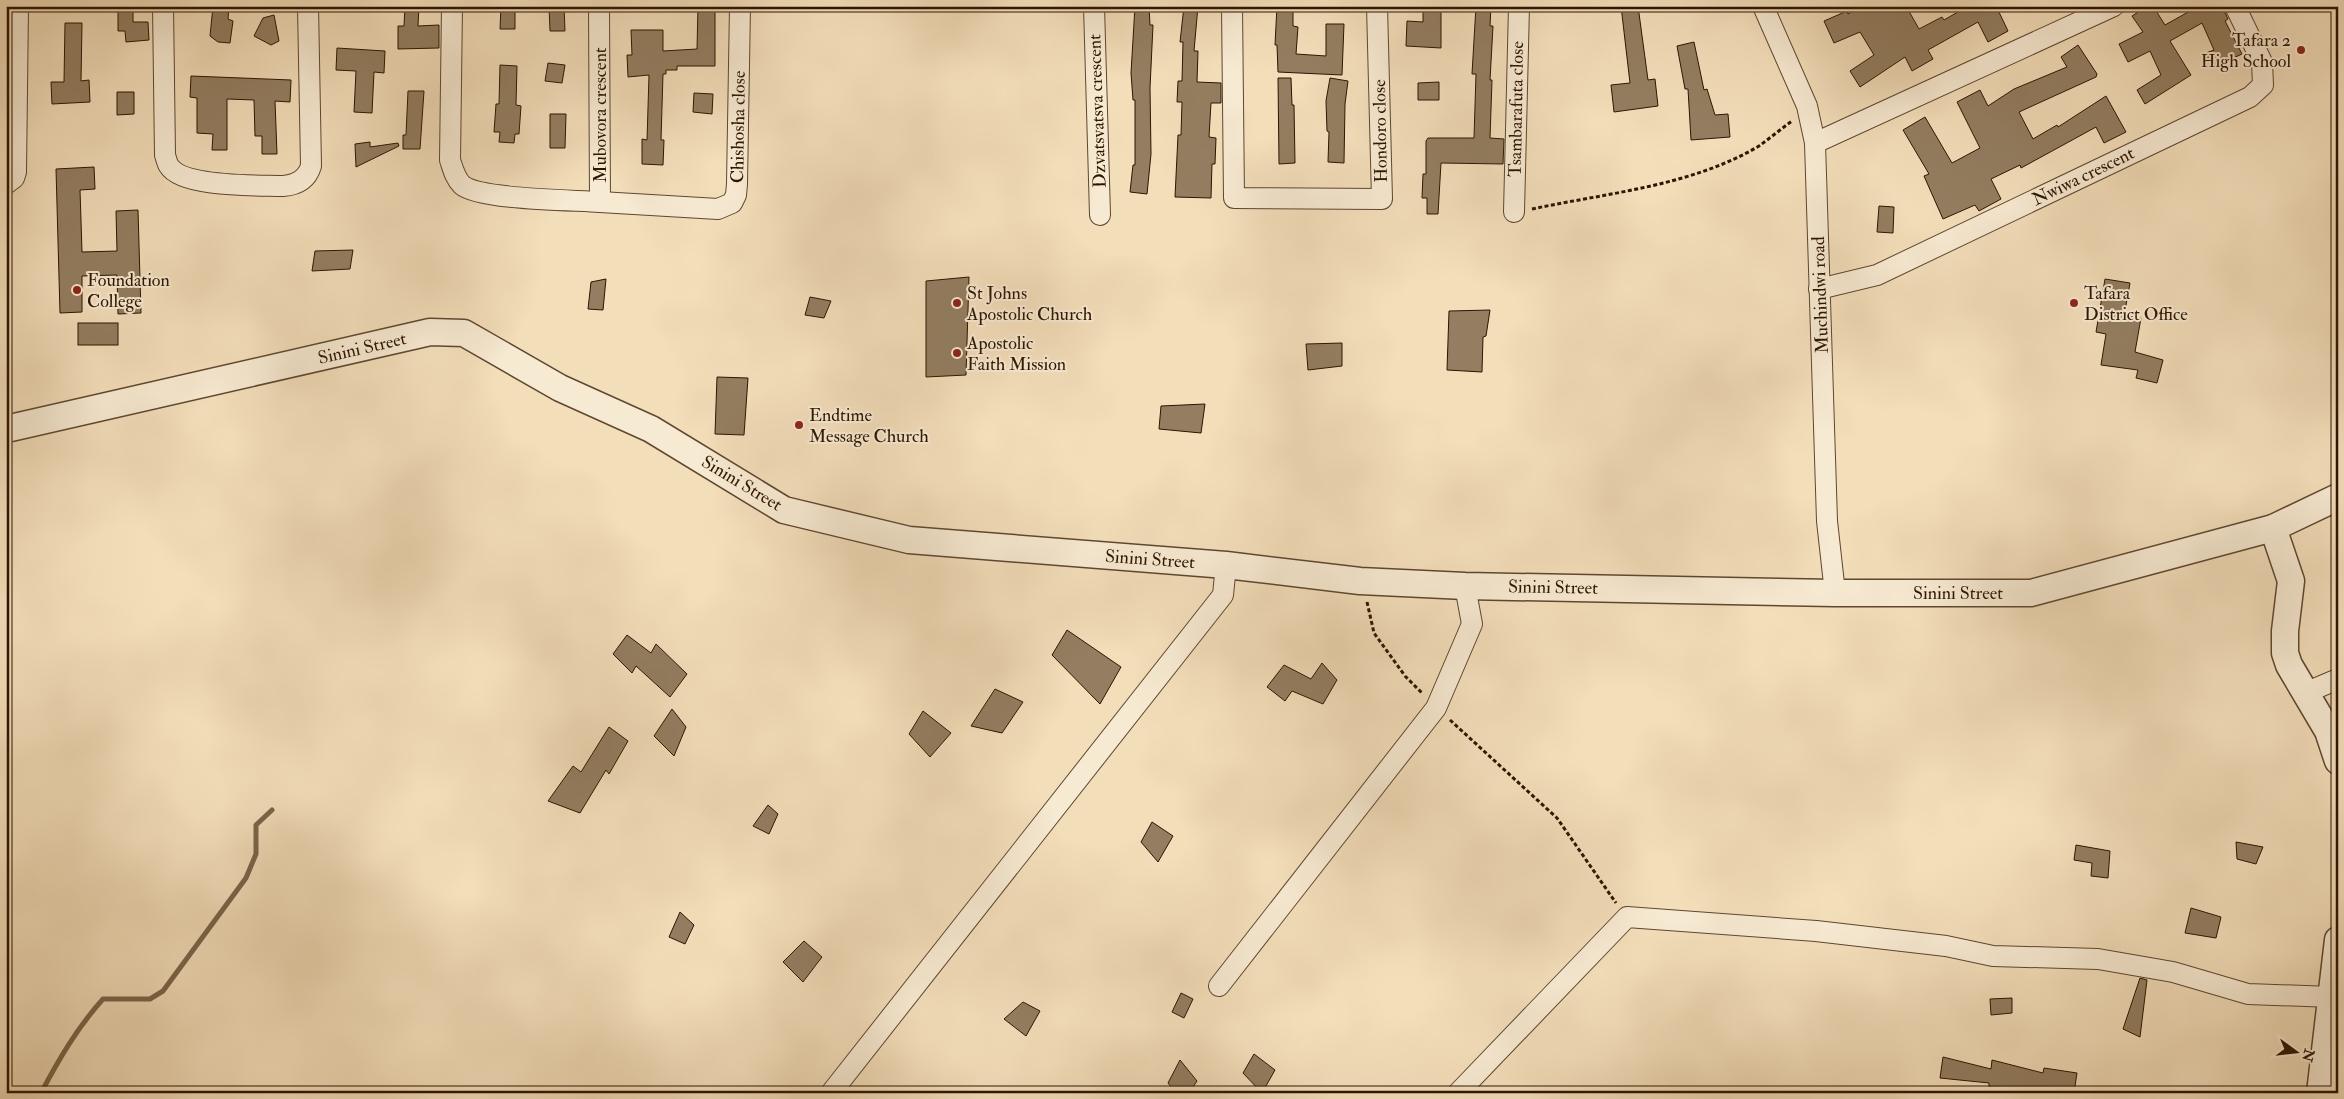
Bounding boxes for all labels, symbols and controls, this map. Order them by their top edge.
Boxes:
place label: Tafara 2 High School [2201,29,2291,73]
street label: Dzvatsvatsva crescent [1083,34,1112,188]
street label: Tsambarafuta close [1504,41,1529,177]
marker: Tafara 2 High School [2295,44,2307,56]
street label: Mubovora crescent [589,47,612,183]
street label: Chishosha close [726,70,751,183]
street label: Hondoro close [1368,79,1393,183]
street label: Nwiwa crescent [2028,142,2138,211]
street label: Muchindwi road [1807,236,1834,354]
place label: Foundation College [87,269,170,313]
place label: St Johns Apostolic Church [966,282,1093,326]
place label: Tafara District Office [2084,282,2188,326]
marker: Foundation College [71,284,83,296]
marker: St Johns Apostolic Church [951,297,963,309]
marker: Tafara District Office [2068,297,2080,309]
street label: Sinini Street [316,327,409,370]
place label: Apostolic Faith Mission [966,332,1066,376]
marker: Apostolic Faith Mission [951,347,963,359]
place label: Endtime Message Church [809,404,929,448]
marker: Endtime Message Church [793,419,805,431]
street label: Sinini Street [697,450,786,517]
street label: Sinini Street [1104,545,1196,574]
street label: Sinini Street [1508,575,1598,600]
street label: Sinini Street [1913,582,2003,605]
north arrow [2272,1026,2322,1076]
text: N [2298,1046,2318,1064]

